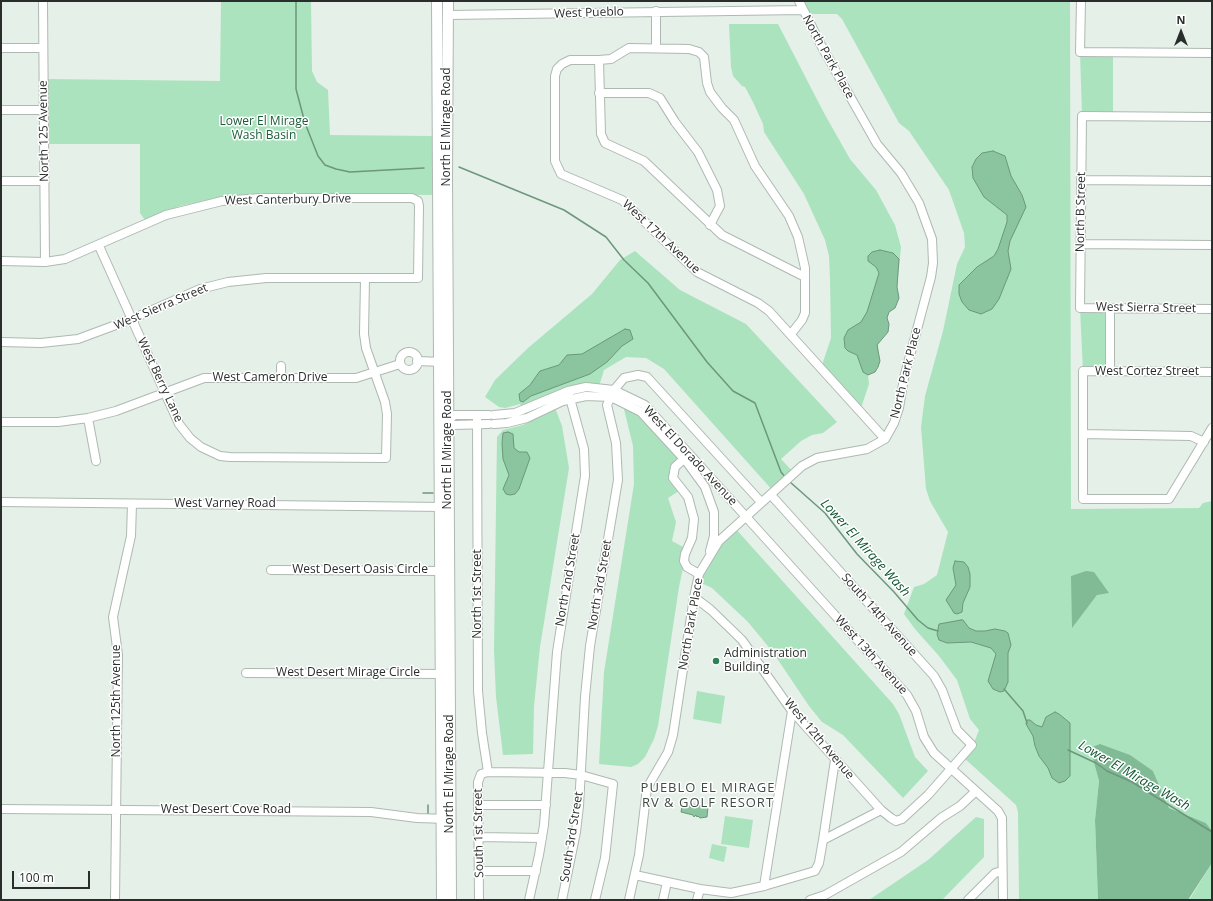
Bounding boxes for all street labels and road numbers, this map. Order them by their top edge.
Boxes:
street label: West Pueblo [554,5,624,21]
street label: North Park Place [799,13,857,101]
street label: North El Mirage Road [440,67,454,187]
street label: North 125 Avenue [36,80,52,182]
street label: North B Street [1073,172,1089,252]
street label: West Canterbury Drive [225,192,351,208]
street label: West 17th Avenue [619,197,703,277]
street label: West Sierra Street [112,281,210,333]
street label: West Sierra Street [1096,300,1196,316]
street label: North Park Place [888,326,924,420]
street label: West Berry Lane [134,336,186,424]
street label: West Cortez Street [1095,365,1199,379]
street label: West Cameron Drive [213,371,327,385]
street label: North El Mirage Road [441,390,455,510]
street label: West El Dorado Avenue [640,403,740,509]
street label: West Varney Road [174,497,276,511]
street label: North 2nd Street [553,532,583,628]
street label: North 3rd Street [585,539,615,631]
street label: North 1st Street [471,549,485,639]
street label: West Desert Oasis Circle [292,563,428,577]
street label: South 14th Avenue [838,571,920,659]
street label: North Park Place [676,577,706,671]
street label: West 13th Avenue [832,613,910,697]
street label: North 125th Avenue [110,644,124,758]
street label: West Desert Mirage Circle [276,666,420,680]
street label: West 12th Avenue [781,696,857,782]
street label: North El Mirage Road [443,714,457,834]
street label: South 1st Street [471,788,487,878]
street label: South 3rd Street [558,791,586,883]
street label: West Desert Cove Road [161,803,291,817]

